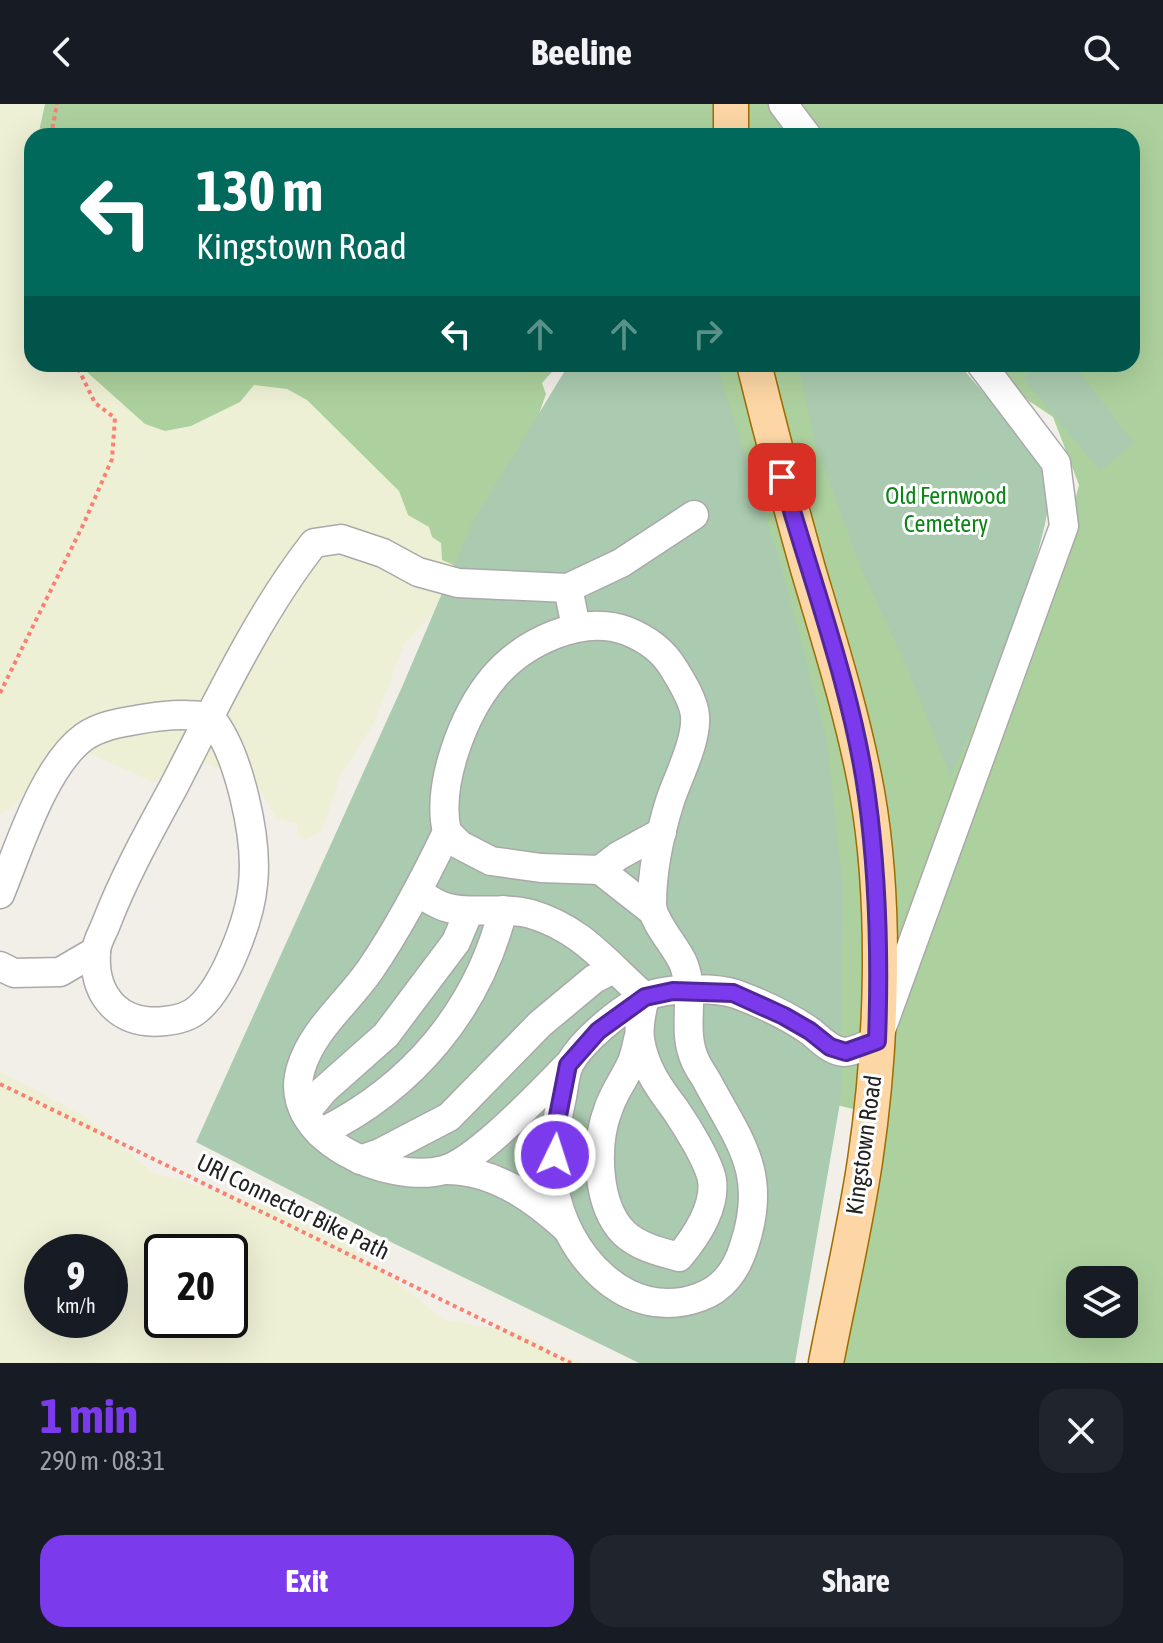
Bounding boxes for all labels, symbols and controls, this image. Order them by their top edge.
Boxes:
icon: back [40,30,84,74]
icon: search [1079,30,1123,74]
text: Beeline [531,31,632,73]
text: 130 m [196,159,323,223]
icon: left [64,160,168,264]
text: Kingstown Road [196,225,407,267]
icon: left [434,312,478,356]
icon: ahead [518,312,562,356]
icon: ahead [602,312,646,356]
icon: right [686,312,730,356]
pin [748,443,816,511]
icon: arrive [760,455,804,499]
park label: Old Fernwood Cemetery [885,482,1007,537]
street label: Kingstown Road [840,1073,887,1216]
position arrow [513,1113,597,1197]
street label: URI Connector Bike Path [192,1148,394,1265]
speed limit sign: 20 [144,1234,248,1338]
text: 9 [67,1253,85,1298]
map controls [1066,1266,1138,1338]
button: layers [1066,1266,1138,1338]
text: km/h [56,1294,96,1317]
text: 1 min [40,1388,138,1443]
button: close [1039,1389,1123,1473]
text: 290 m · 08:31 [40,1446,165,1476]
button: Exit [40,1535,574,1627]
button: Share [590,1535,1123,1627]

